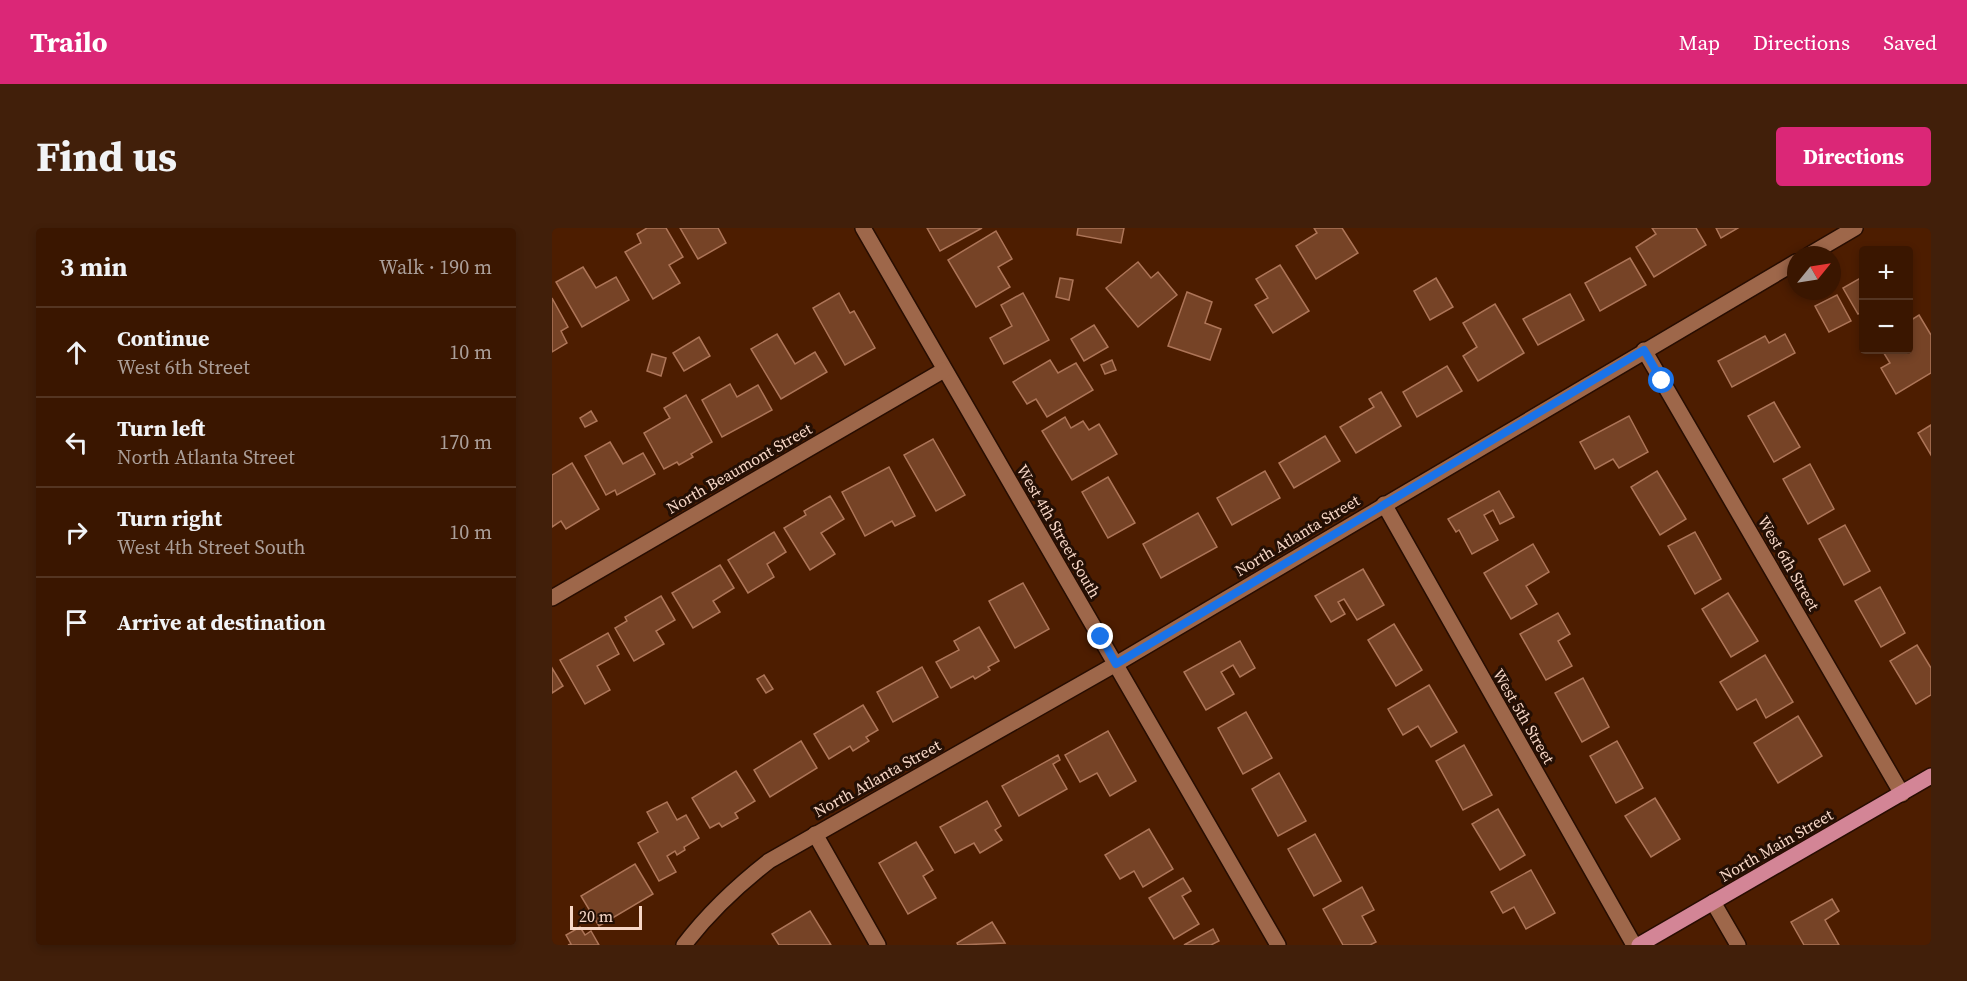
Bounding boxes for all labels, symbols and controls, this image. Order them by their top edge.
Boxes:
text: Trailo [30,23,108,61]
text: Map [1679,28,1720,57]
text: Directions [1753,28,1850,57]
text: Saved [1883,28,1937,57]
text: Find us [36,127,177,185]
button: Directions [1776,127,1931,186]
north arrow [1787,246,1841,300]
map controls [1859,246,1913,354]
button: + [1859,246,1913,300]
text: 3 min [60,249,127,285]
text: Walk · 190 m [379,253,492,281]
button: − [1859,300,1913,354]
text: Continue [117,323,210,353]
icon: ahead [60,336,93,369]
text: 10 m [449,338,492,366]
text: West 6th Street [117,353,250,381]
route start [1648,367,1674,393]
text: Turn left [117,413,205,443]
street label: North Beaumont Street [662,417,816,519]
icon: left [60,426,93,459]
text: 170 m [439,428,492,456]
text: North Atlanta Street [117,443,295,471]
street label: West 4th Street South [1012,460,1106,602]
street label: North Atlanta Street [1230,489,1364,581]
text: Turn right [117,503,222,533]
street label: West 6th Street [1753,512,1825,615]
icon: right [60,516,93,549]
text: 10 m [449,518,492,546]
text: West 4th Street South [117,533,306,561]
icon: arrive [60,606,93,639]
text: Arrive at destination [117,607,326,637]
route end [1087,623,1113,649]
street label: West 5th Street [1488,665,1560,768]
street label: North Atlanta Street [809,734,945,822]
street label: North Main Street [1715,803,1838,886]
scale bar [570,903,642,930]
text: 20 m [579,905,613,927]

